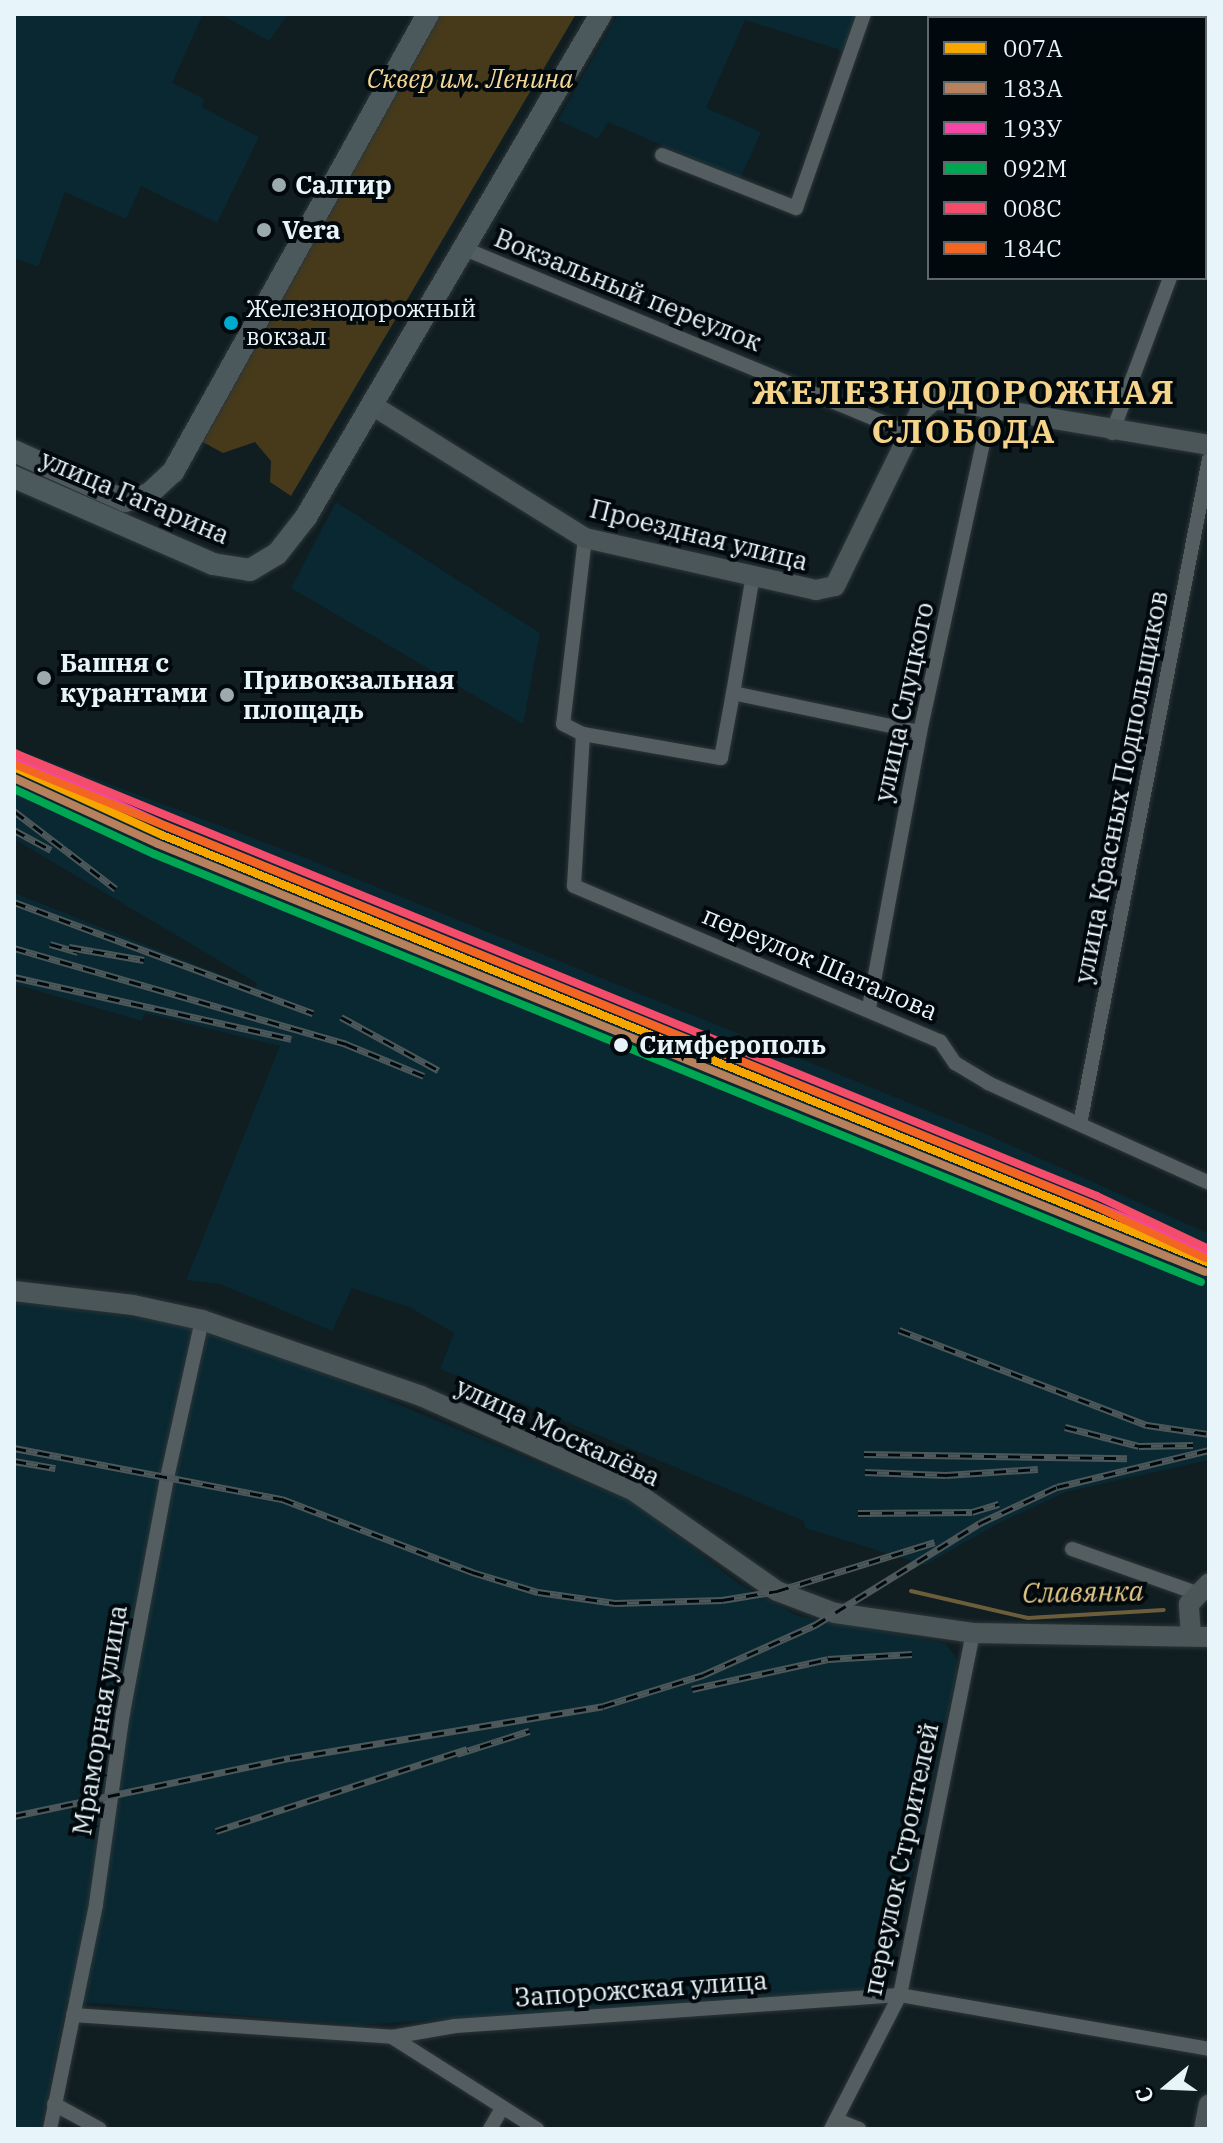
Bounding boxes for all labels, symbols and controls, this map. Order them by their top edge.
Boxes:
legend [927,16,1207,280]
text: 007А [1003,32,1063,64]
park label: Сквер им. Ленина [367,63,573,95]
text: 183А [1003,72,1063,104]
text: 193У [1003,112,1062,144]
text: 092М [1003,152,1067,184]
place label: Салгир [295,169,392,201]
marker: Салгир [270,176,288,194]
text: 008С [1003,192,1062,224]
place label: Vera [282,214,341,246]
marker: Vera [253,219,275,241]
street label: Вокзальный переулок [490,222,766,358]
text: 184С [1003,232,1062,264]
place label: Железнодорожный вокзал [246,295,476,351]
marker: Железнодорожный вокзал [223,315,239,331]
district label: ЖЕЛЕЗНОДОРОЖНАЯ СЛОБОДА [752,371,1176,450]
street label: улица Гагарина [36,443,234,551]
street label: Проездная улица [587,493,811,577]
street label: улица Красных Подпольщиков [1068,588,1174,986]
street label: улица Слуцкого [868,599,940,805]
place label: Башня с курантами [60,647,208,708]
place label: Привокзальная площадь [243,664,455,726]
marker: Башня с курантами [35,669,53,687]
marker: Привокзальная площадь [218,686,236,704]
street label: переулок Шаталова [698,899,942,1027]
place label: Симферополь [639,1029,826,1061]
marker: Симферополь [610,1034,632,1056]
street label: улица Москалёва [451,1371,665,1493]
water label: Славянка [1022,1574,1144,1610]
street label: Мраморная улица [66,1603,134,1837]
street label: переулок Строителей [857,1720,945,1998]
street label: Запорожская улица [513,1965,769,2013]
north arrow [1127,2047,1207,2127]
text: С [1128,2083,1160,2107]

